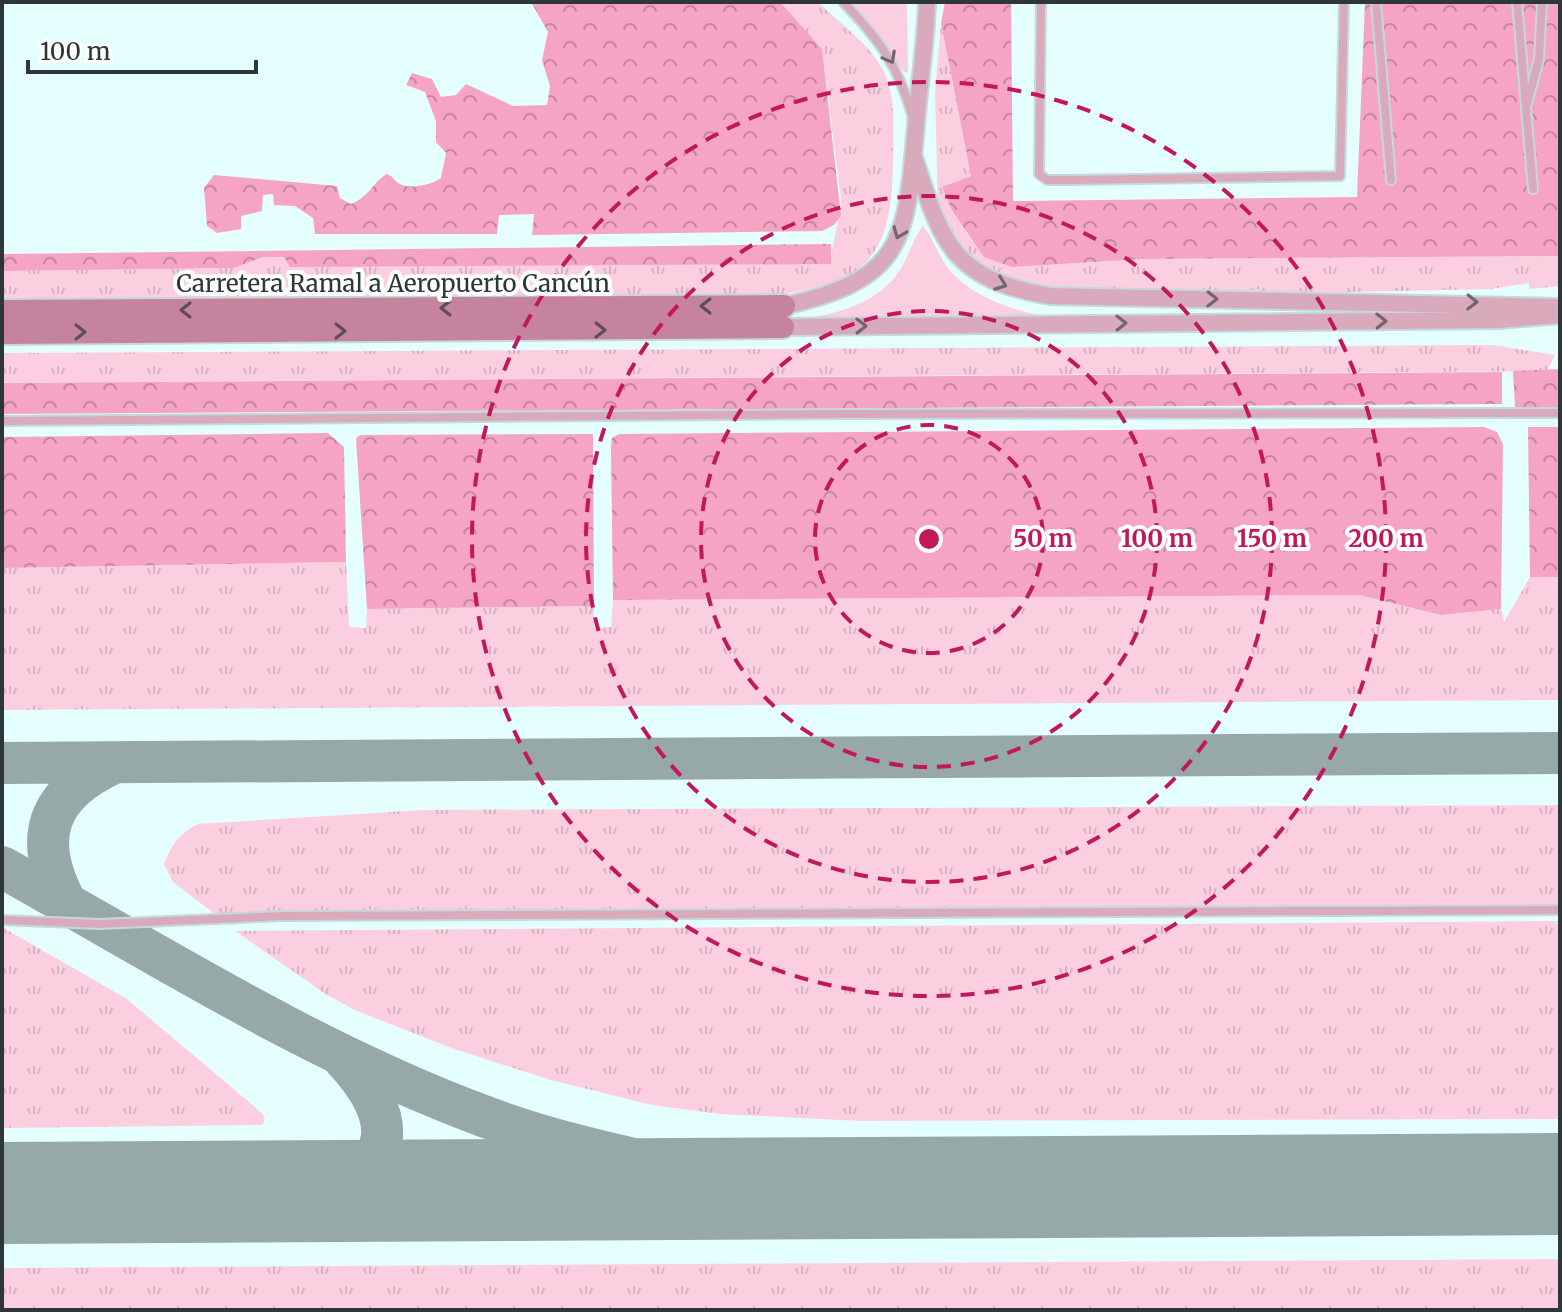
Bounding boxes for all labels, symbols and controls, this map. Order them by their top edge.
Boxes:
scale bar [28,24,256,74]
text: 100 m [40,36,111,67]
one-way arrow [881,49,896,64]
one-way arrow [892,225,909,239]
street label: Carretera Ramal a Aeropuerto Cancún [176,268,610,299]
one-way arrow [993,274,1007,291]
one-way arrow [1206,290,1219,307]
one-way arrow [1466,293,1479,311]
one-way arrow [699,298,712,315]
one-way arrow [439,299,452,317]
one-way arrow [179,301,192,319]
one-way arrow [1375,312,1388,330]
one-way arrow [1115,314,1128,332]
one-way arrow [855,317,868,335]
one-way arrow [594,321,607,338]
one-way arrow [334,322,347,340]
one-way arrow [74,323,87,341]
text: 50 m [1013,523,1073,554]
text: 100 m [1121,523,1193,554]
text: 150 m [1237,523,1307,554]
text: 200 m [1348,523,1424,554]
centre of rings [915,525,943,553]

